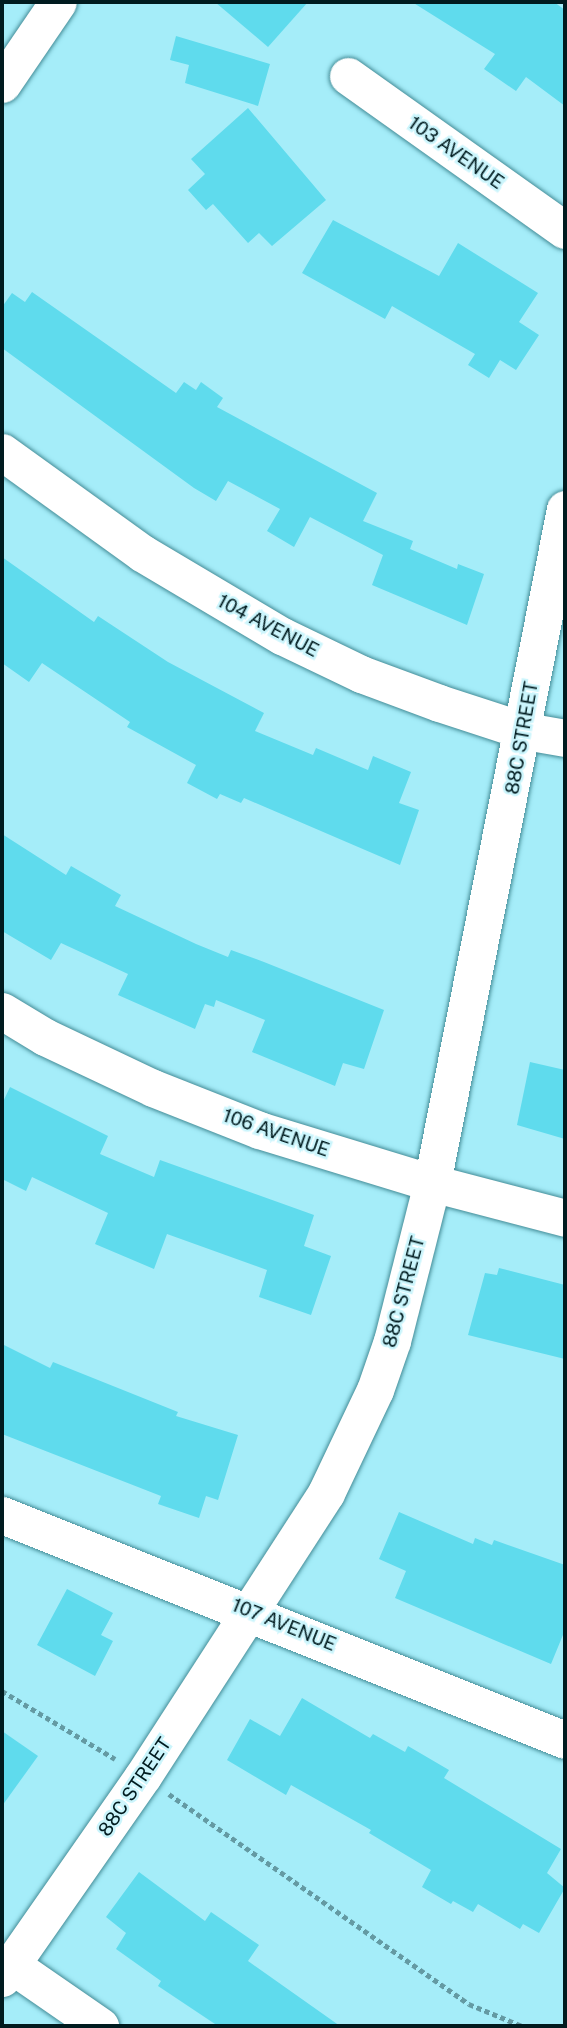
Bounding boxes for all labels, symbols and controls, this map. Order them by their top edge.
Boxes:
street label: 103 AVENUE [404,112,508,194]
street label: 104 AVENUE [214,590,322,662]
street label: 88C STREET [501,680,543,796]
street label: 106 AVENUE [220,1104,332,1162]
street label: 88C STREET [378,1234,430,1350]
street label: 107 AVENUE [229,1594,339,1656]
street label: 88C STREET [94,1733,176,1841]

